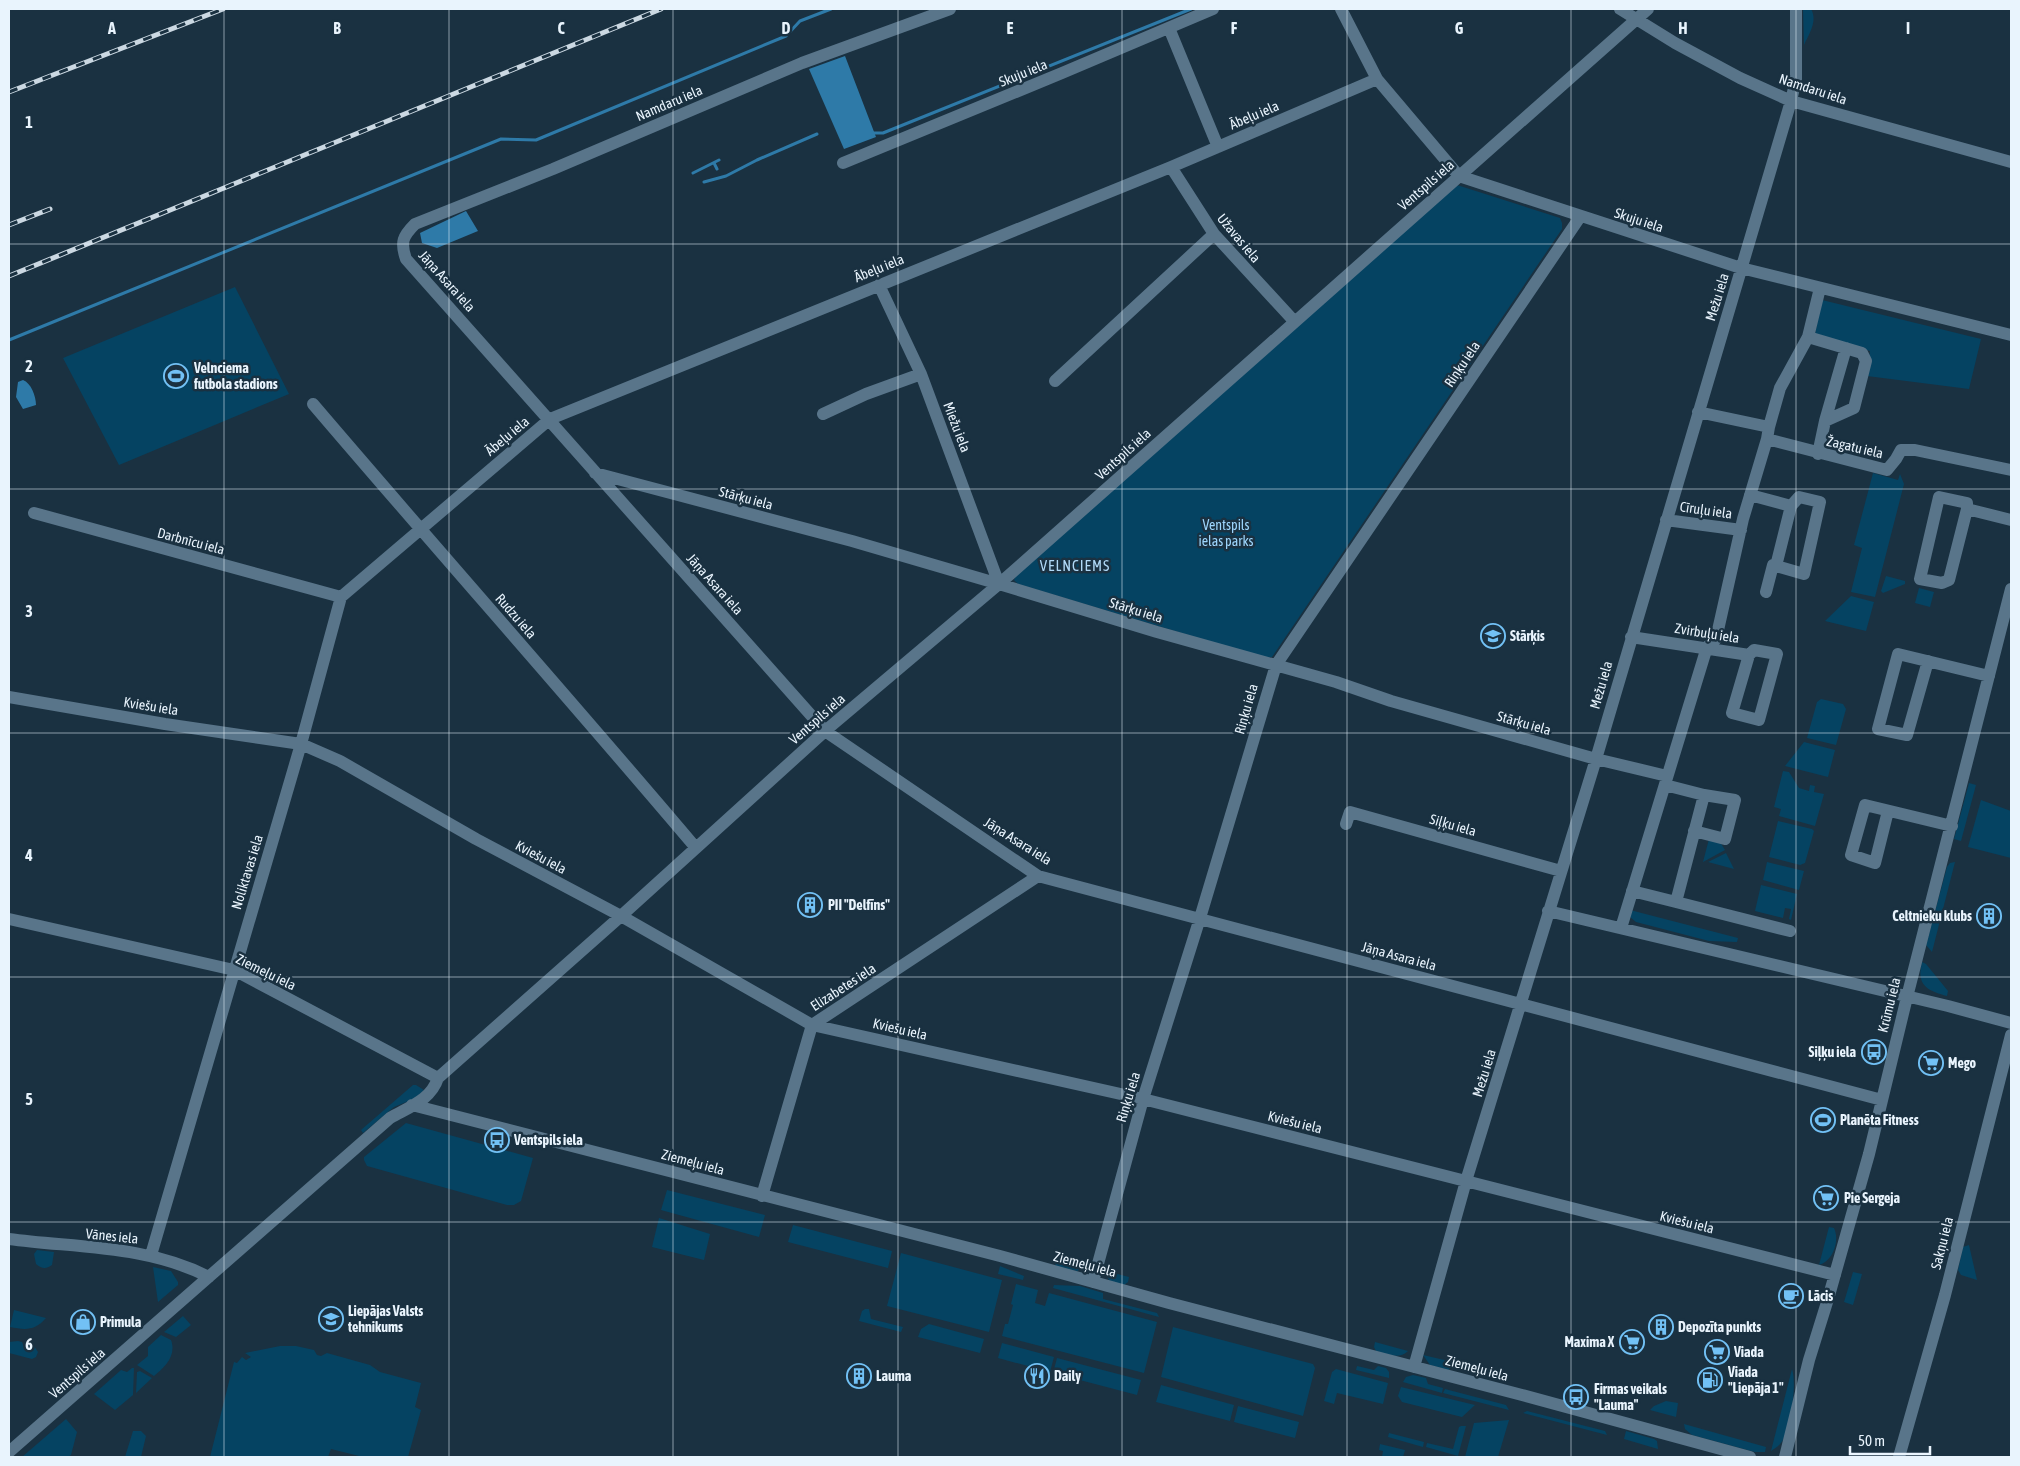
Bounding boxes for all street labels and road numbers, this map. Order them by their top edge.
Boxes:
street label: Skuju iela [997,56,1049,90]
street label: Namdaru iela [1777,70,1849,108]
street label: Namdaru iela [633,82,705,124]
street label: Ābeļu iela [1227,97,1281,133]
street label: Ventspils iela [1395,156,1457,214]
street label: Skuju iela [1613,205,1665,235]
street label: Užavas iela [1214,210,1264,266]
street label: Jāņa Asara iela [415,247,479,315]
street label: Ābeļu iela [852,251,906,285]
street label: Mežu iela [1702,271,1732,323]
street label: Riņķu iela [1441,338,1483,390]
street label: Miežu iela [940,400,974,454]
street label: Ābeļu iela [482,413,532,459]
street label: Ventspils iela [1092,425,1154,483]
street label: Žagatu iela [1825,433,1885,461]
street label: Stārķu iela [717,483,775,513]
street label: Cīruļu iela [1679,498,1733,522]
street label: Darbnīcu iela [156,524,226,558]
street label: Jāņa Asara iela [683,550,747,618]
street label: Rudzu iela [492,590,540,642]
street label: Stārķu iela [1107,594,1165,626]
street label: Zvirbuļu iela [1674,620,1740,646]
street label: Mežu iela [1587,659,1615,711]
street label: Riņķu iela [1231,682,1261,736]
street label: Ventspils iela [786,690,848,748]
street label: Kviešu iela [122,694,180,718]
street label: Stārķu iela [1495,708,1553,738]
street label: Siļķu iela [1428,811,1478,839]
street label: Jāņa Asara iela [981,814,1055,868]
street label: Noliktavas iela [228,833,266,911]
street label: Kviešu iela [513,837,569,877]
street label: Jāņa Asara iela [1360,938,1438,974]
street label: Ziemeļu iela [234,951,298,993]
street label: Elizabetes iela [807,960,879,1014]
street label: Krūmu iela [1874,976,1904,1034]
street label: Kviešu iela [871,1015,929,1043]
street label: Mežu iela [1469,1047,1499,1099]
street label: Riņķu iela [1113,1070,1143,1124]
street label: Kviešu iela [1266,1108,1324,1136]
street label: Ziemeļu iela [660,1146,726,1178]
street label: Kviešu iela [1658,1208,1716,1236]
street label: Sakņu iela [1928,1215,1956,1271]
street label: Vānes iela [85,1225,139,1247]
street label: Ziemeļu iela [1052,1248,1118,1280]
street label: Ventspils iela [46,1344,108,1402]
street label: Ziemeļu iela [1444,1352,1510,1384]

